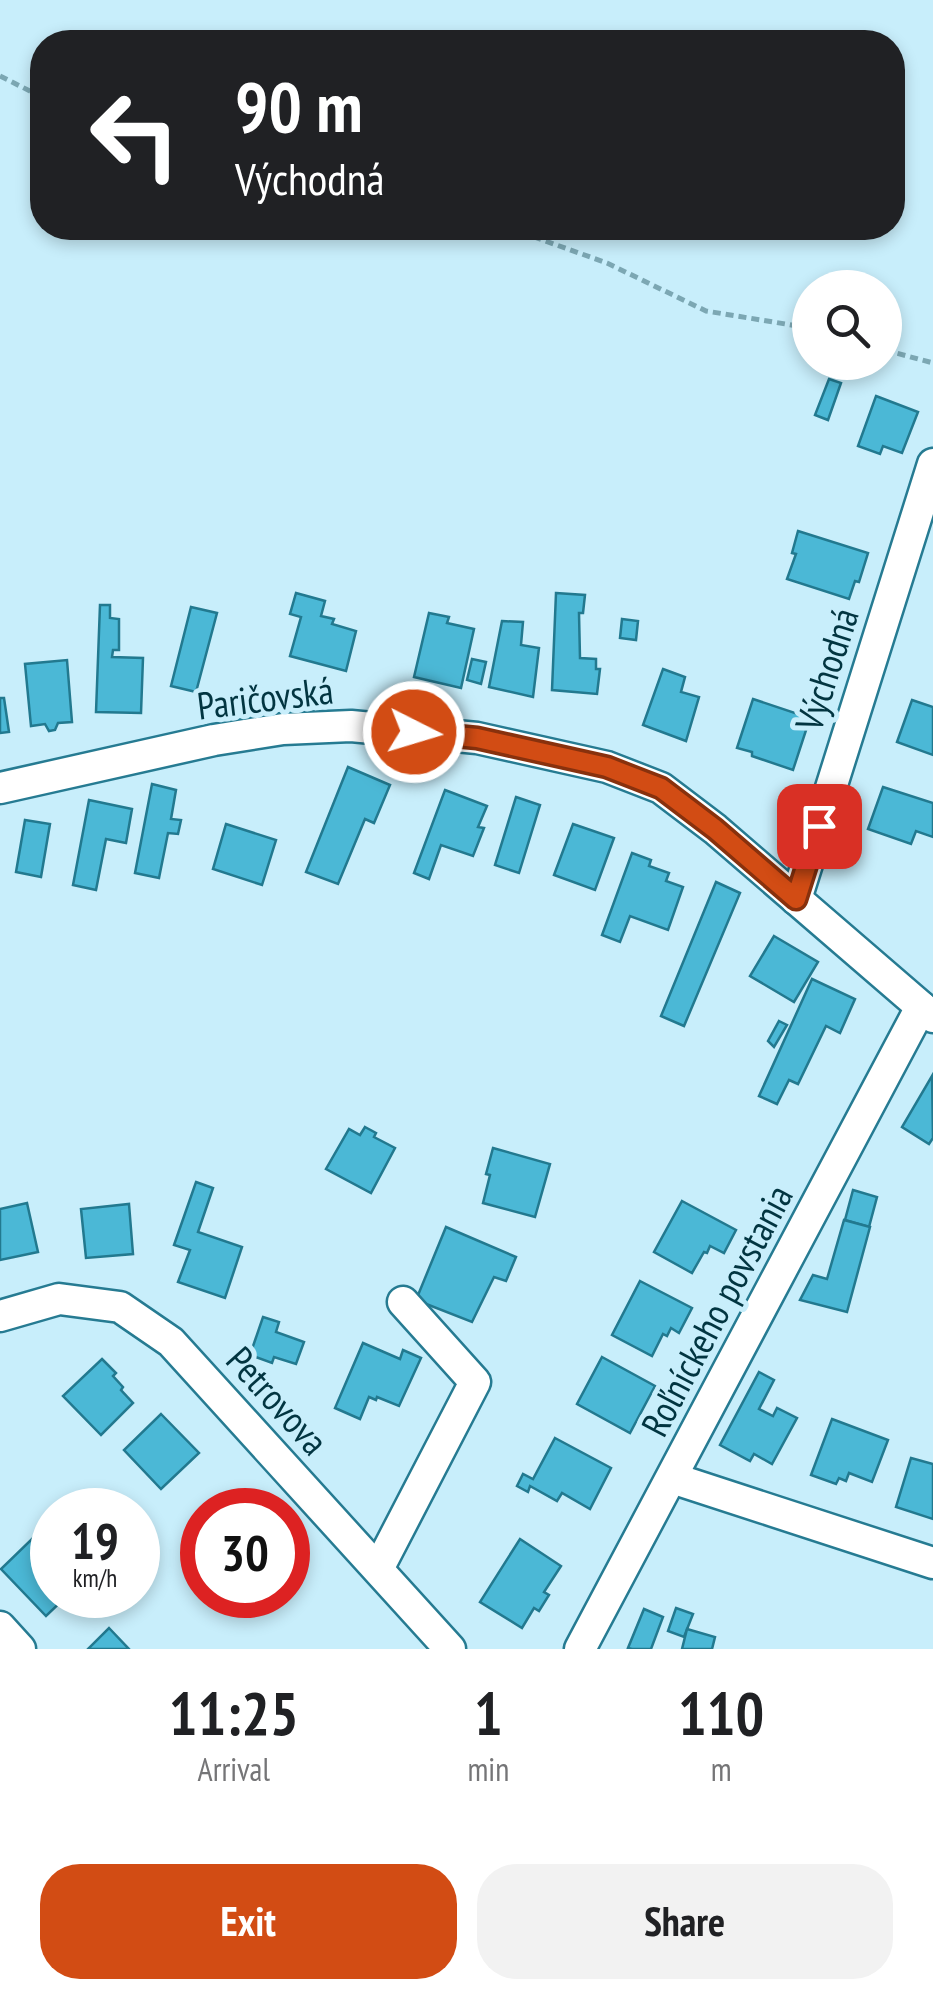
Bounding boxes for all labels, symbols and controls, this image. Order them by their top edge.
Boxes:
text: 90 m [235,61,363,151]
icon: left [70,70,200,200]
text: Východná [235,149,385,207]
map controls [792,270,902,380]
button: search [792,270,902,380]
street label: Východná [783,601,869,738]
street label: Paričovská [194,664,336,730]
position arrow [362,680,466,784]
pin [777,784,862,869]
icon: arrive [792,799,847,854]
street label: Roľníckeho povstania [629,1176,803,1444]
street label: Petrovova [217,1336,339,1464]
speed limit sign: 30 [180,1488,310,1618]
text: 19 [71,1508,119,1573]
text: km/h [73,1562,117,1594]
text: 11:25 [169,1674,299,1752]
text: 1 [474,1674,503,1752]
text: 110 [678,1674,764,1752]
text: Arrival [198,1748,270,1790]
text: min [467,1748,509,1790]
text: m [711,1748,732,1790]
button: Exit [40,1864,457,1979]
button: Share [477,1864,893,1979]

